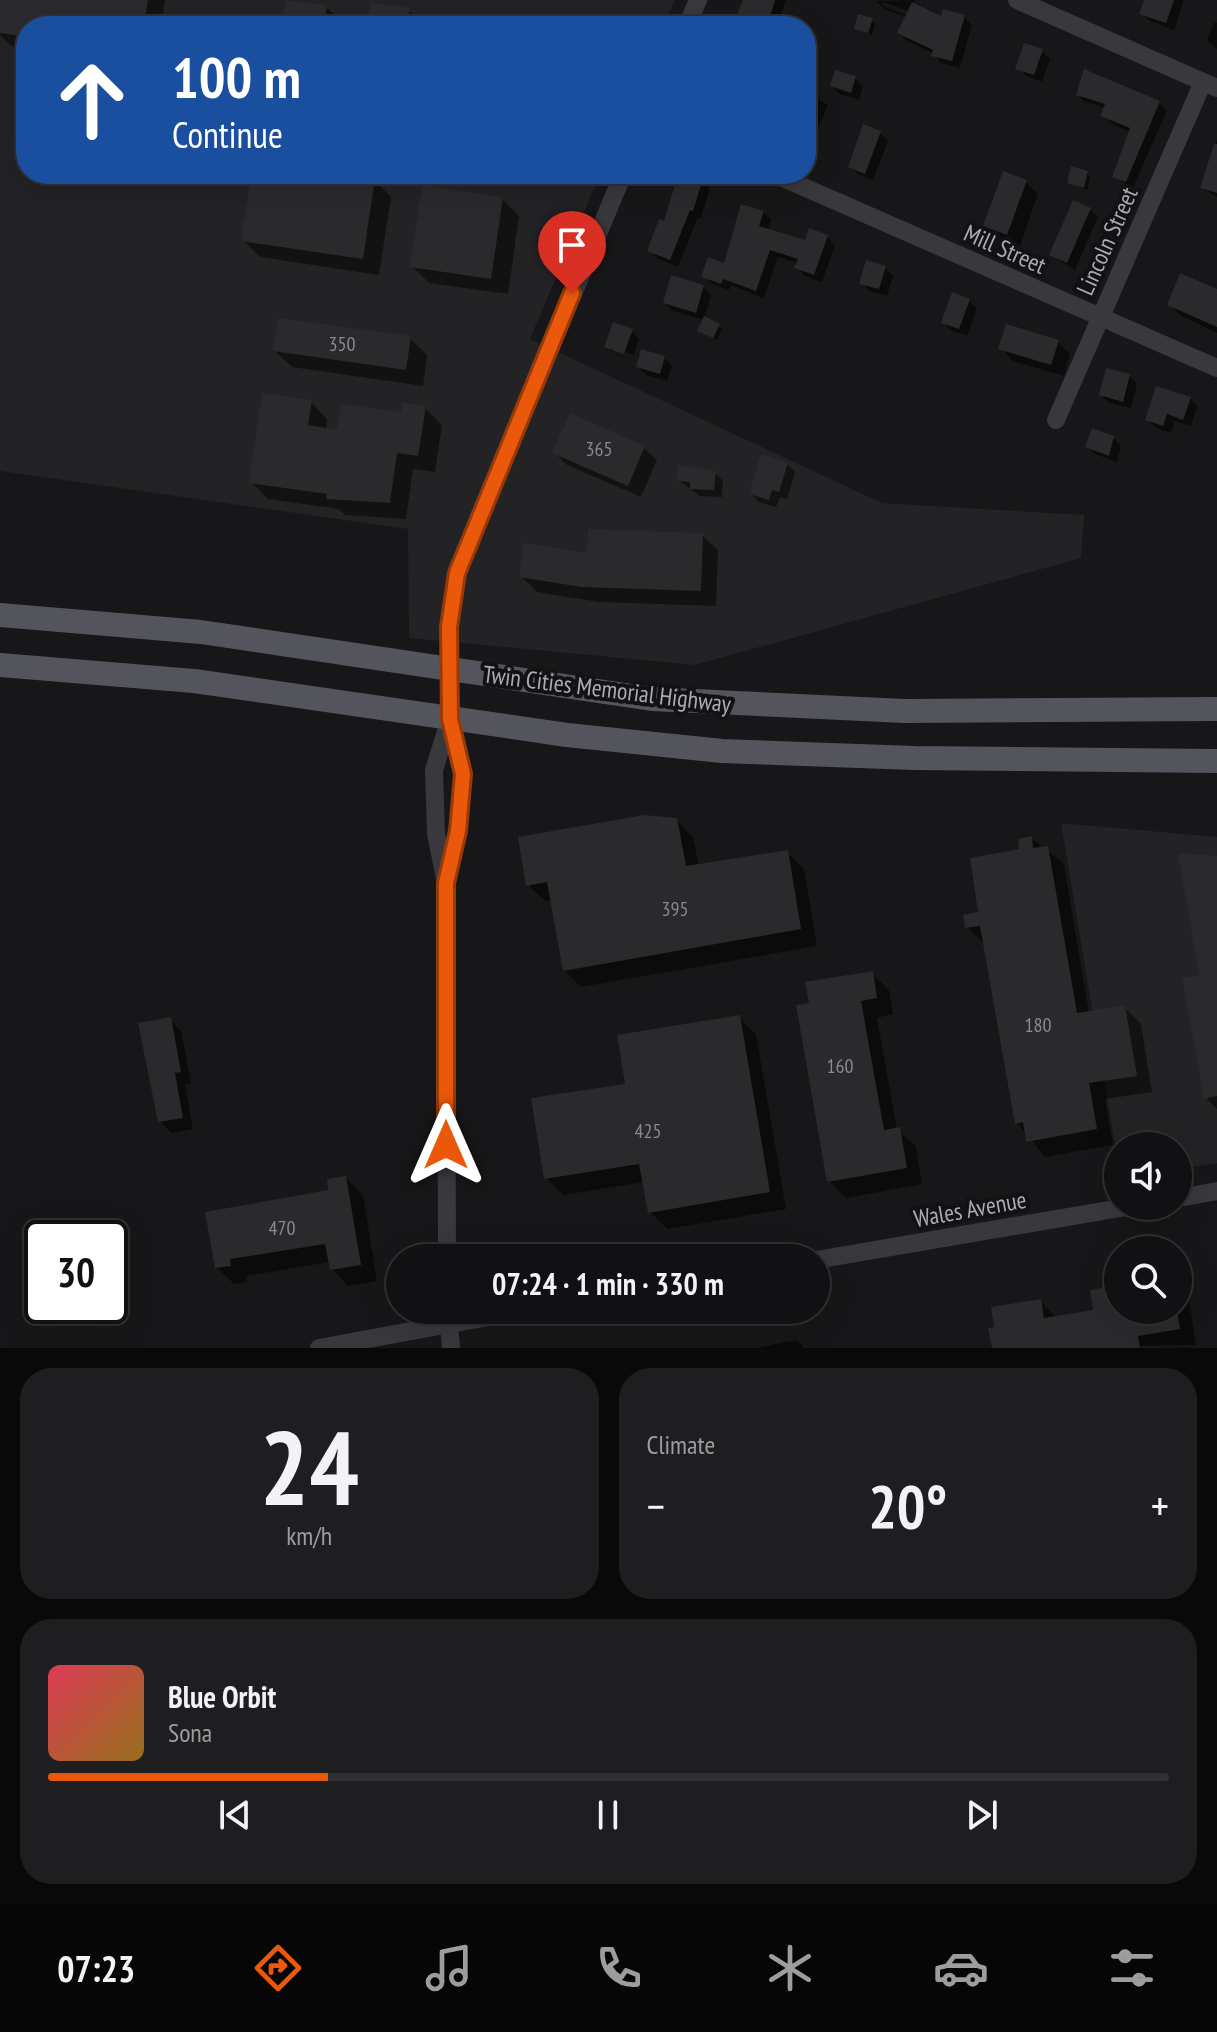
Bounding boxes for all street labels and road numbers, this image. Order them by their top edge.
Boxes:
street label: Lincoln Street [1069,182,1145,300]
street label: Mill Street [959,217,1051,281]
street label: Twin Cities Memorial Highway [481,658,733,720]
street label: Wales Avenue [911,1184,1029,1234]

